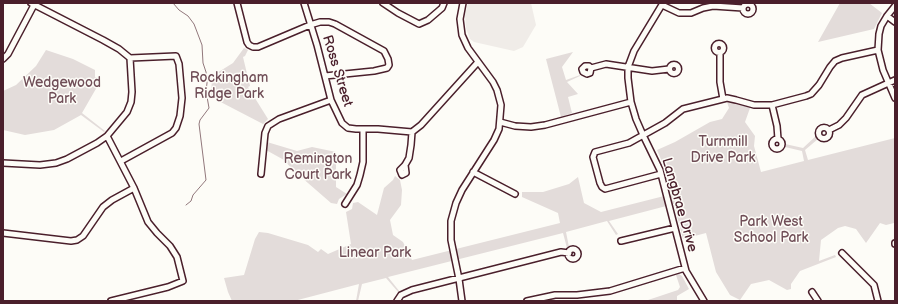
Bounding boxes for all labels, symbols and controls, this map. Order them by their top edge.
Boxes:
street label: Ross Street [318,33,356,109]
park label: Rockingham Ridge Park [190,70,268,102]
park label: Wedgewood Park [23,75,101,108]
park label: Turnmill Drive Park [691,134,755,166]
park label: Remington Court Park [284,151,352,184]
street label: Langbrae Drive [658,156,700,254]
park label: Park West School Park [734,214,808,246]
park label: Linear Park [339,245,411,261]

